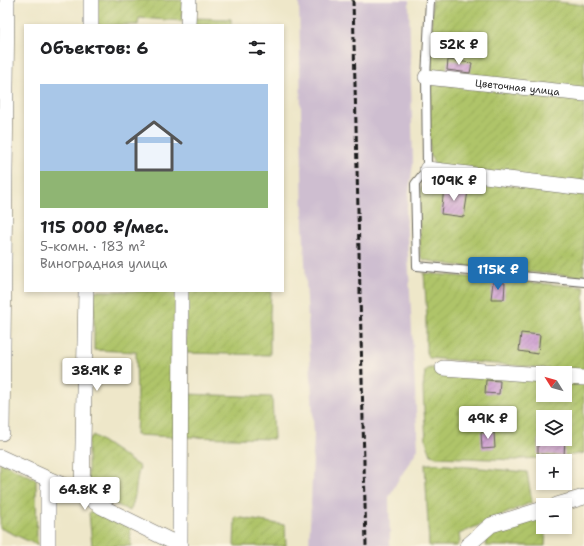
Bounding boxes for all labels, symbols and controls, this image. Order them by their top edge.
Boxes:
pin: 52K ₽ [431,32,487,66]
text: 52K ₽ [439,36,479,53]
text: Объектов: 6 [40,37,149,59]
icon: filters [246,37,268,59]
street label: Цветочная улица [474,76,561,98]
icon: home [118,110,190,182]
pin: 109K ₽ [421,168,487,202]
text: 109K ₽ [431,172,477,189]
text: 115 000 ₽/мес. [40,216,169,238]
text: 5-комн. · 183 m² [40,238,146,255]
text: Виноградная улица [40,255,167,272]
pin: 115K ₽ [465,257,531,291]
text: 115K ₽ [477,261,519,278]
pin: 38.9K ₽ [60,358,134,392]
text: 38.9K ₽ [71,362,123,379]
north arrow [536,366,572,402]
map controls [536,366,572,534]
pin: 49K ₽ [460,406,516,440]
text: 49K ₽ [468,410,508,427]
button: layers [536,410,572,446]
button: + [536,454,572,490]
pin: 64.8K ₽ [48,477,122,511]
text: 64.8K ₽ [59,481,111,498]
button: − [536,498,572,534]

